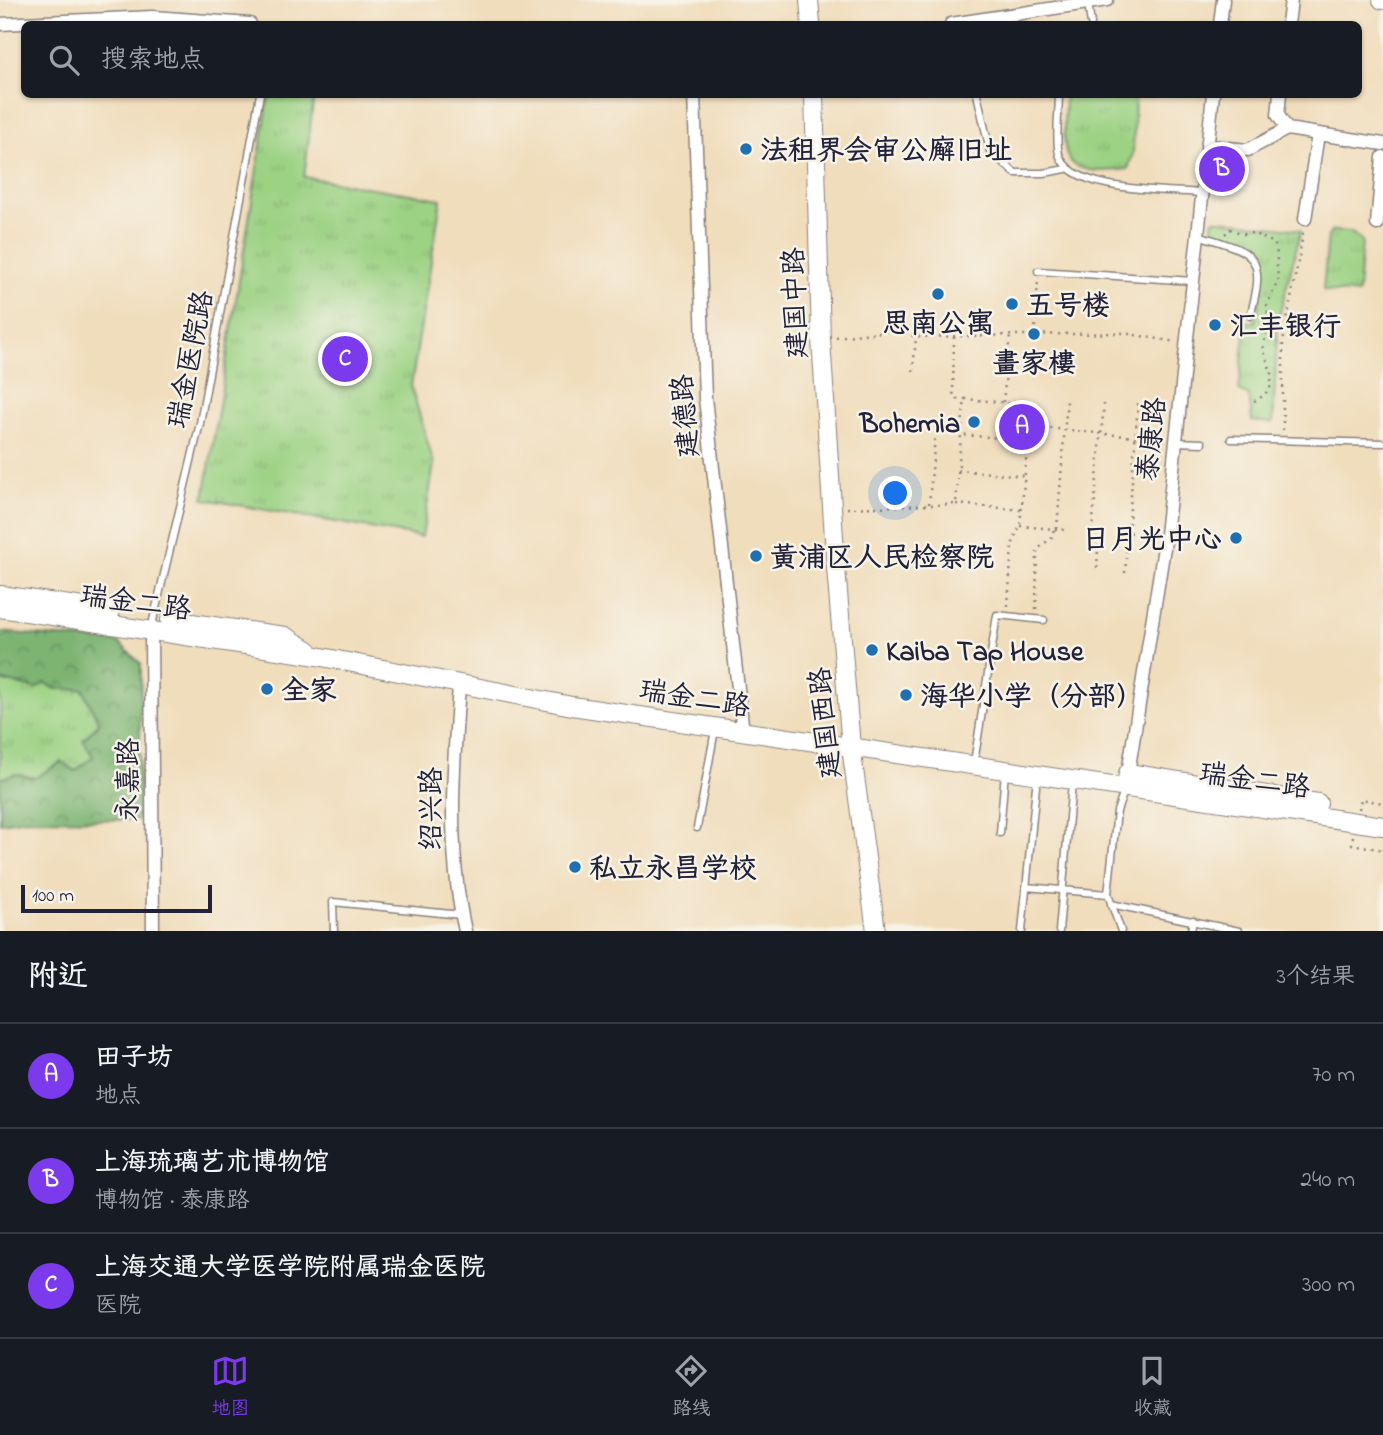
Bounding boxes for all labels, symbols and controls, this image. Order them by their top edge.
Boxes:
search box [21,21,1362,98]
icon: search [45,41,83,79]
text: 搜索地点 [101,42,205,80]
place label: 法租界会审公廨旧址 [760,132,1012,173]
marker: 法租界会审公廨旧址 [738,141,754,157]
pin: B [1199,143,1245,195]
street label: 建国中路 [775,246,820,360]
marker: 思南公寓 [930,286,946,302]
street label: 瑞金医院路 [159,287,226,432]
place label: 五号楼 [1026,287,1110,328]
marker: 五号楼 [1004,296,1020,312]
place label: 思南公寓 [882,305,994,346]
place label: 汇丰银行 [1229,308,1341,349]
marker: 汇丰银行 [1207,317,1223,333]
marker: 畫家樓 [1026,326,1042,342]
pin: C [322,333,368,385]
place label: 畫家樓 [992,345,1076,386]
street label: 建德路 [663,372,712,459]
street label: 泰康路 [1129,395,1178,483]
pin: A [999,401,1045,453]
place label: Bohemia [858,405,960,446]
marker: Bohemia [966,414,982,430]
your location [878,476,912,510]
place label: 日月光中心 [1082,521,1222,562]
marker: 日月光中心 [1228,530,1244,546]
place label: 黄浦区人民检察院 [770,539,994,580]
marker: 黄浦区人民检察院 [748,548,764,564]
street label: 瑞金二路 [77,576,194,633]
place label: Kaiba Tap House [886,633,1085,674]
marker: Kaiba Tap House [864,642,880,658]
street label: 建国西路 [801,665,854,780]
street label: 瑞金二路 [636,671,753,729]
place label: 全家 [281,672,337,713]
place label: 海华小学（分部） [920,678,1144,719]
marker: 全家 [259,681,275,697]
marker: 海华小学（分部） [898,687,914,703]
street label: 永嘉路 [110,738,151,822]
street label: 瑞金二路 [1196,754,1313,811]
street label: 绍兴路 [413,767,454,851]
place label: 私立永昌学校 [589,850,757,891]
marker: 私立永昌学校 [567,859,583,875]
scale bar [21,882,212,914]
text: 100 m [32,883,74,910]
text: 附近 [28,956,88,1000]
text: 3个结果 [1277,961,1355,994]
text: 田子坊 [95,1040,173,1078]
text: A [44,1059,58,1092]
text: 70 m [1312,1059,1355,1092]
text: 地点 [95,1080,141,1113]
text: 上海琉璃艺术博物馆 [95,1145,329,1183]
text: B [43,1164,59,1197]
text: 240 m [1301,1164,1355,1197]
text: 博物馆 · 泰康路 [95,1185,249,1218]
text: 上海交通大学医学院附属瑞金医院 [95,1250,485,1288]
text: C [45,1269,57,1302]
text: 300 m [1302,1269,1355,1302]
text: 医院 [95,1290,141,1323]
tab: 地图 [211,1352,250,1423]
tab: 路线 [672,1352,711,1423]
tab: 收藏 [1133,1352,1172,1423]

